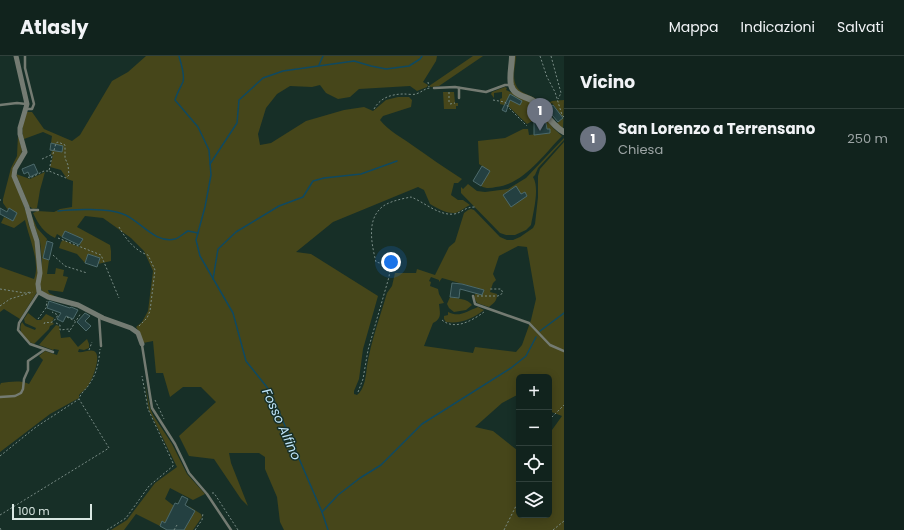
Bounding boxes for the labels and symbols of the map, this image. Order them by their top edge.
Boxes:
pin: 1 [527,98,553,131]
your location [381,252,401,272]
water label: Fosso Alfino [257,385,306,463]
scale bar [12,502,92,521]

